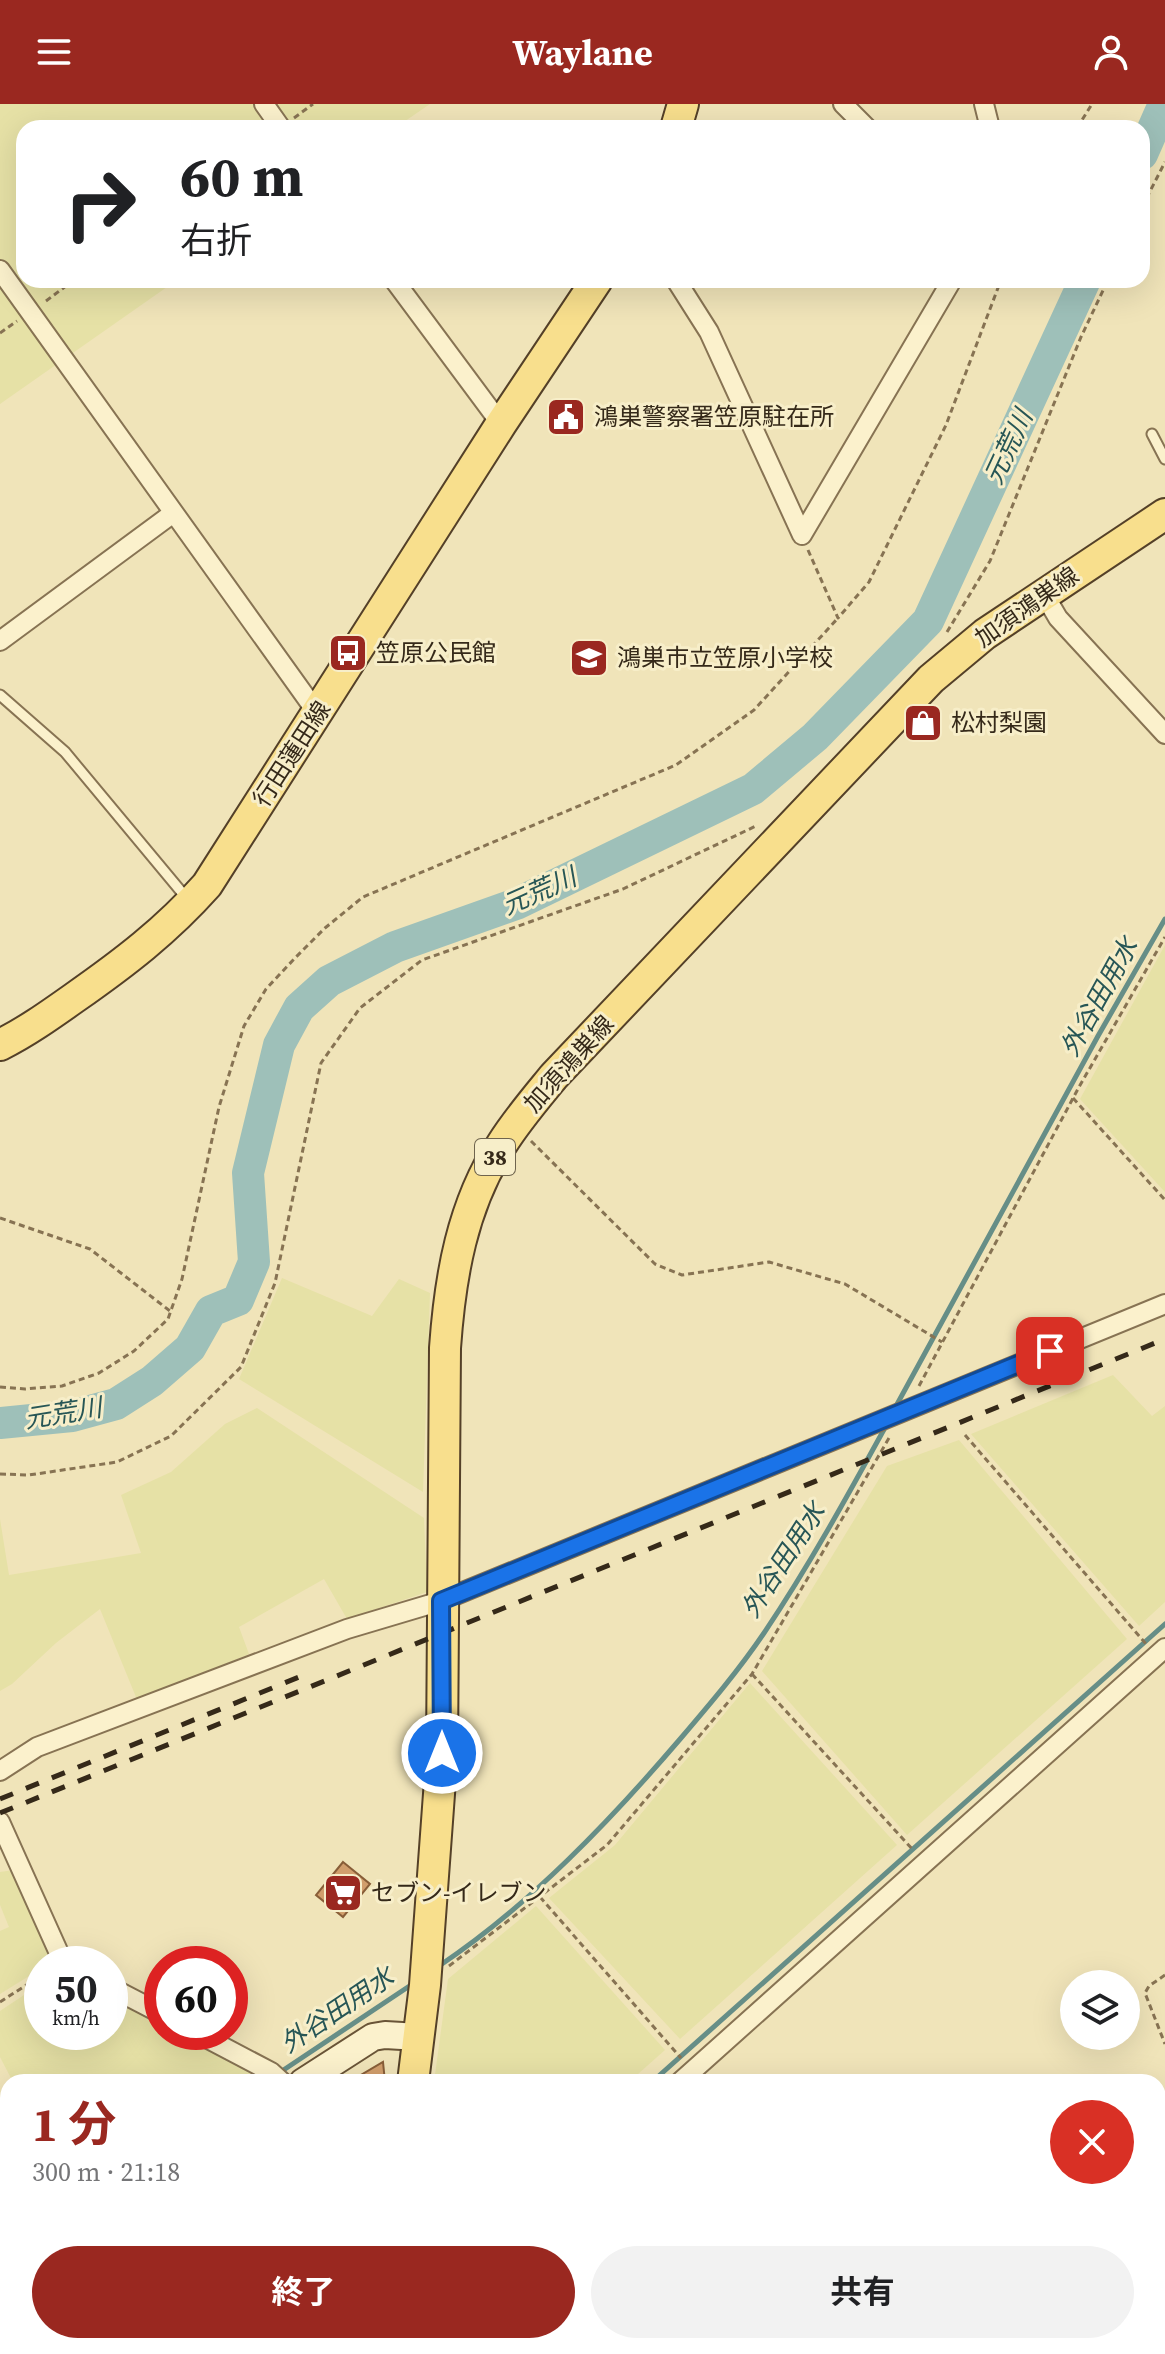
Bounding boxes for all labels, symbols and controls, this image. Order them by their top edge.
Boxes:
text: Waylane [512,28,653,77]
icon: menu [32,30,76,74]
icon: person [1089,30,1133,74]
text: 60 m [180,138,303,215]
icon: right [48,152,152,256]
text: 右折 [180,216,252,265]
public building icon: 鴻巣警察署笠原駐在所 [545,396,587,438]
place label: 鴻巣警察署笠原駐在所 [594,400,834,433]
water label: 元荒川 [975,401,1042,490]
street label: 加須鴻巣線 [968,559,1085,655]
bus stop icon: 笠原公民館 [327,632,369,674]
place label: 笠原公民館 [376,636,496,669]
school or university icon: 鴻巣市立笠原小学校 [568,637,610,679]
place label: 鴻巣市立笠原小学校 [617,641,833,674]
street label: 行田蓮田線 [245,694,338,813]
shop icon: 松村梨園 [902,702,944,744]
place label: 松村梨園 [951,706,1047,739]
water label: 元荒川 [496,857,585,923]
water label: 外谷田用水 [1052,929,1148,1063]
street label: 加須鴻巣線 [516,1008,621,1119]
road number: 38 [475,1139,515,1175]
pin [1016,1317,1084,1385]
icon: arrive [1028,1329,1072,1373]
water label: 元荒川 [22,1389,107,1437]
water label: 外谷田用水 [732,1493,835,1624]
position arrow [400,1711,484,1795]
supermarket icon: セブン-イレブン [322,1872,364,1914]
place label: セブン-イレブン [371,1876,547,1909]
speed limit sign: 60 [144,1946,248,2050]
water label: 外谷田用水 [273,1957,403,2061]
text: 50 [54,1961,98,2015]
map controls [1060,1970,1140,2050]
button: layers [1060,1970,1140,2050]
text: km/h [52,2004,100,2032]
text: 1 分 [32,2091,116,2157]
button: close [1050,2100,1134,2184]
text: 300 m · 21:18 [32,2154,180,2190]
button: 終了 [32,2246,575,2338]
button: 共有 [591,2246,1134,2338]

